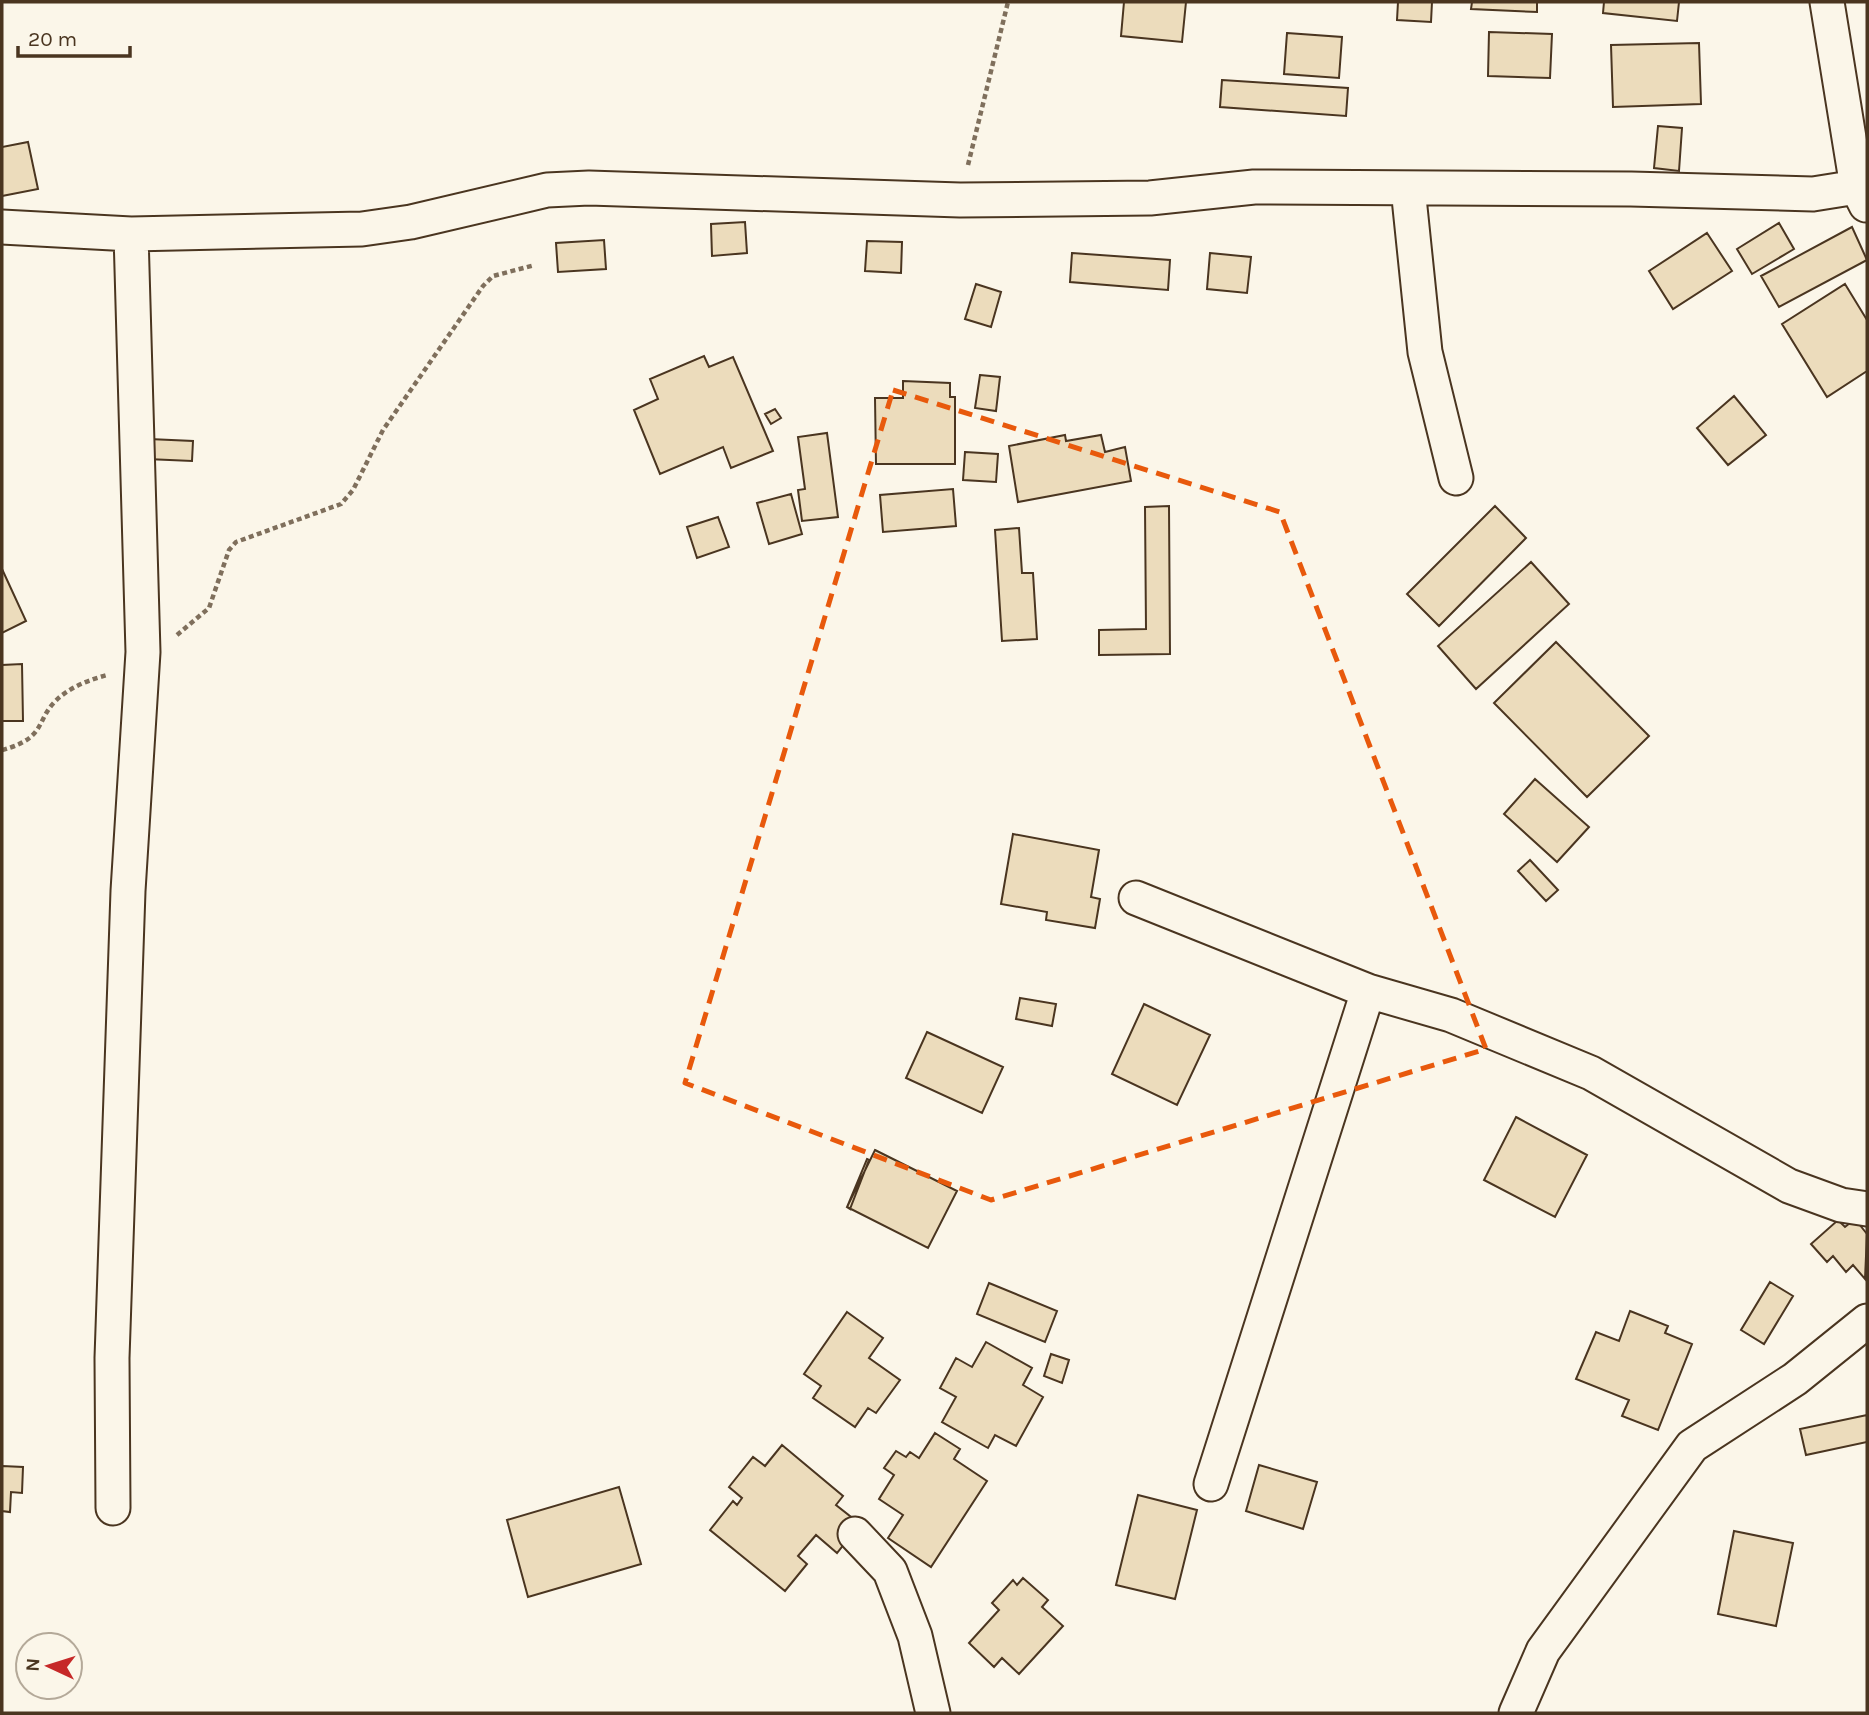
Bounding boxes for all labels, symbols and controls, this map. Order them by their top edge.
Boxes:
scale bar [18,14,130,58]
text: 20 m [28,27,77,51]
north arrow [14,1631,84,1701]
text: N [22,1657,44,1672]

